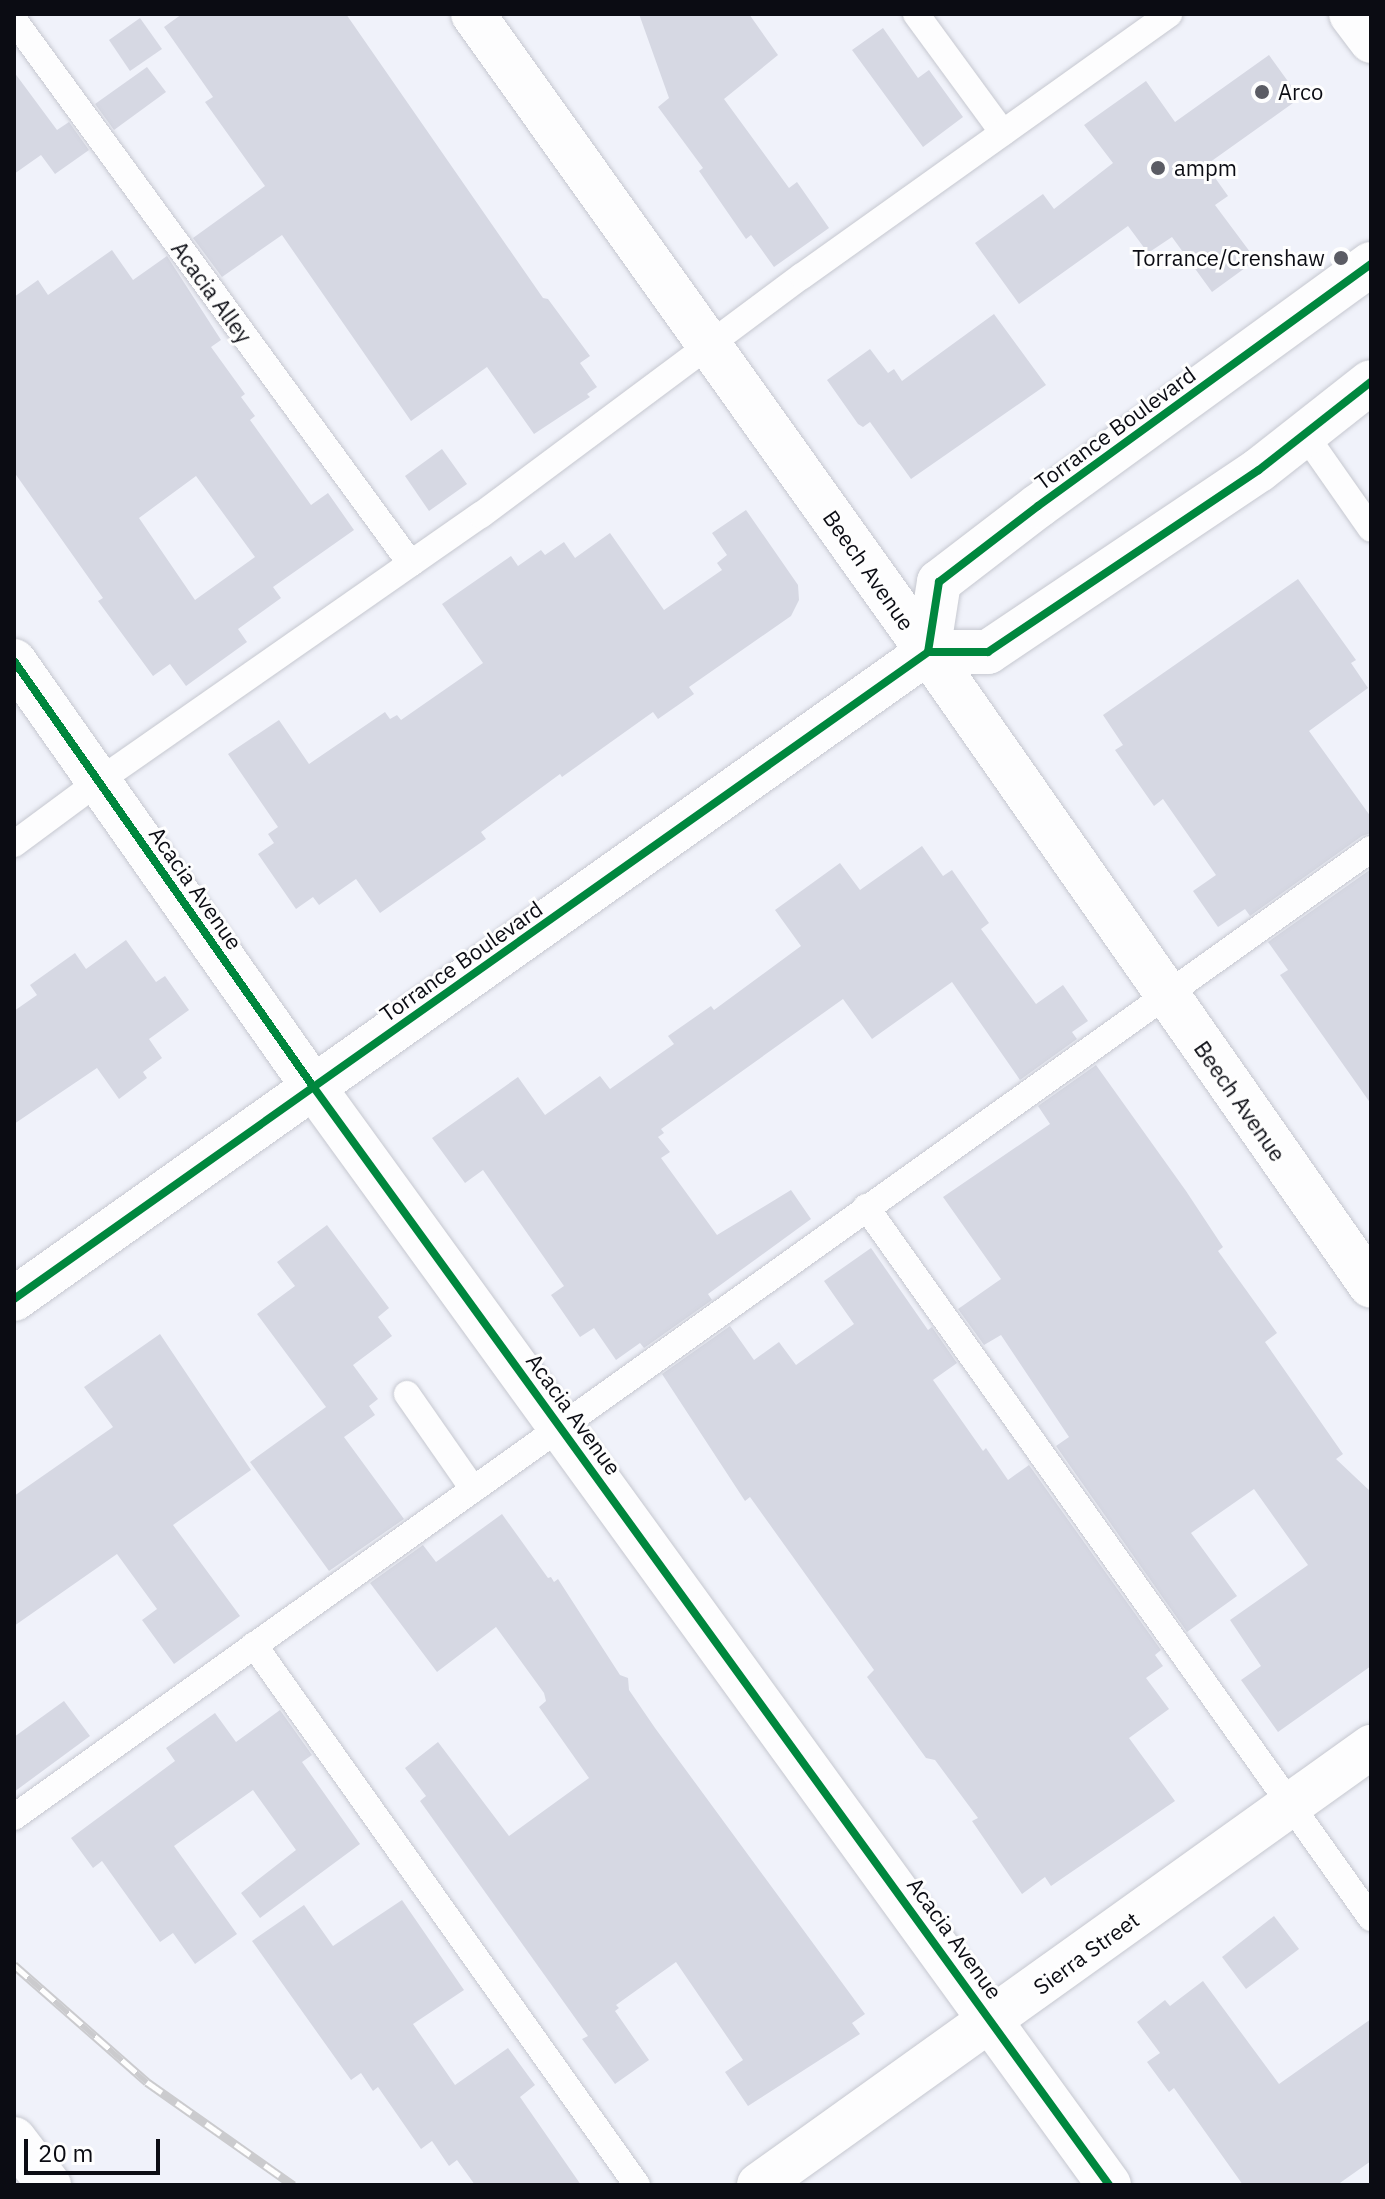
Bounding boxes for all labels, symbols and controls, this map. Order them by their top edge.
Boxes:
place label: Arco [1278,79,1323,105]
marker: Arco [1253,83,1271,101]
place label: ampm [1174,155,1237,181]
marker: ampm [1149,159,1167,177]
street label: Acacia Alley [166,236,258,348]
place label: Torrance/Crenshaw [1132,245,1325,271]
marker: Torrance/Crenshaw [1332,249,1350,267]
street label: Torrance Boulevard [1030,361,1200,495]
street label: Beech Avenue [818,505,920,635]
street label: Acacia Avenue [144,821,248,955]
street label: Torrance Boulevard [375,895,547,1027]
street label: Beech Avenue [1189,1036,1291,1166]
street label: Acacia Avenue [521,1348,627,1480]
street label: Acacia Avenue [902,1872,1008,2004]
street label: Sierra Street [1028,1906,1144,2000]
scale bar [28,2123,164,2173]
text: 20 m [38,2137,93,2169]

